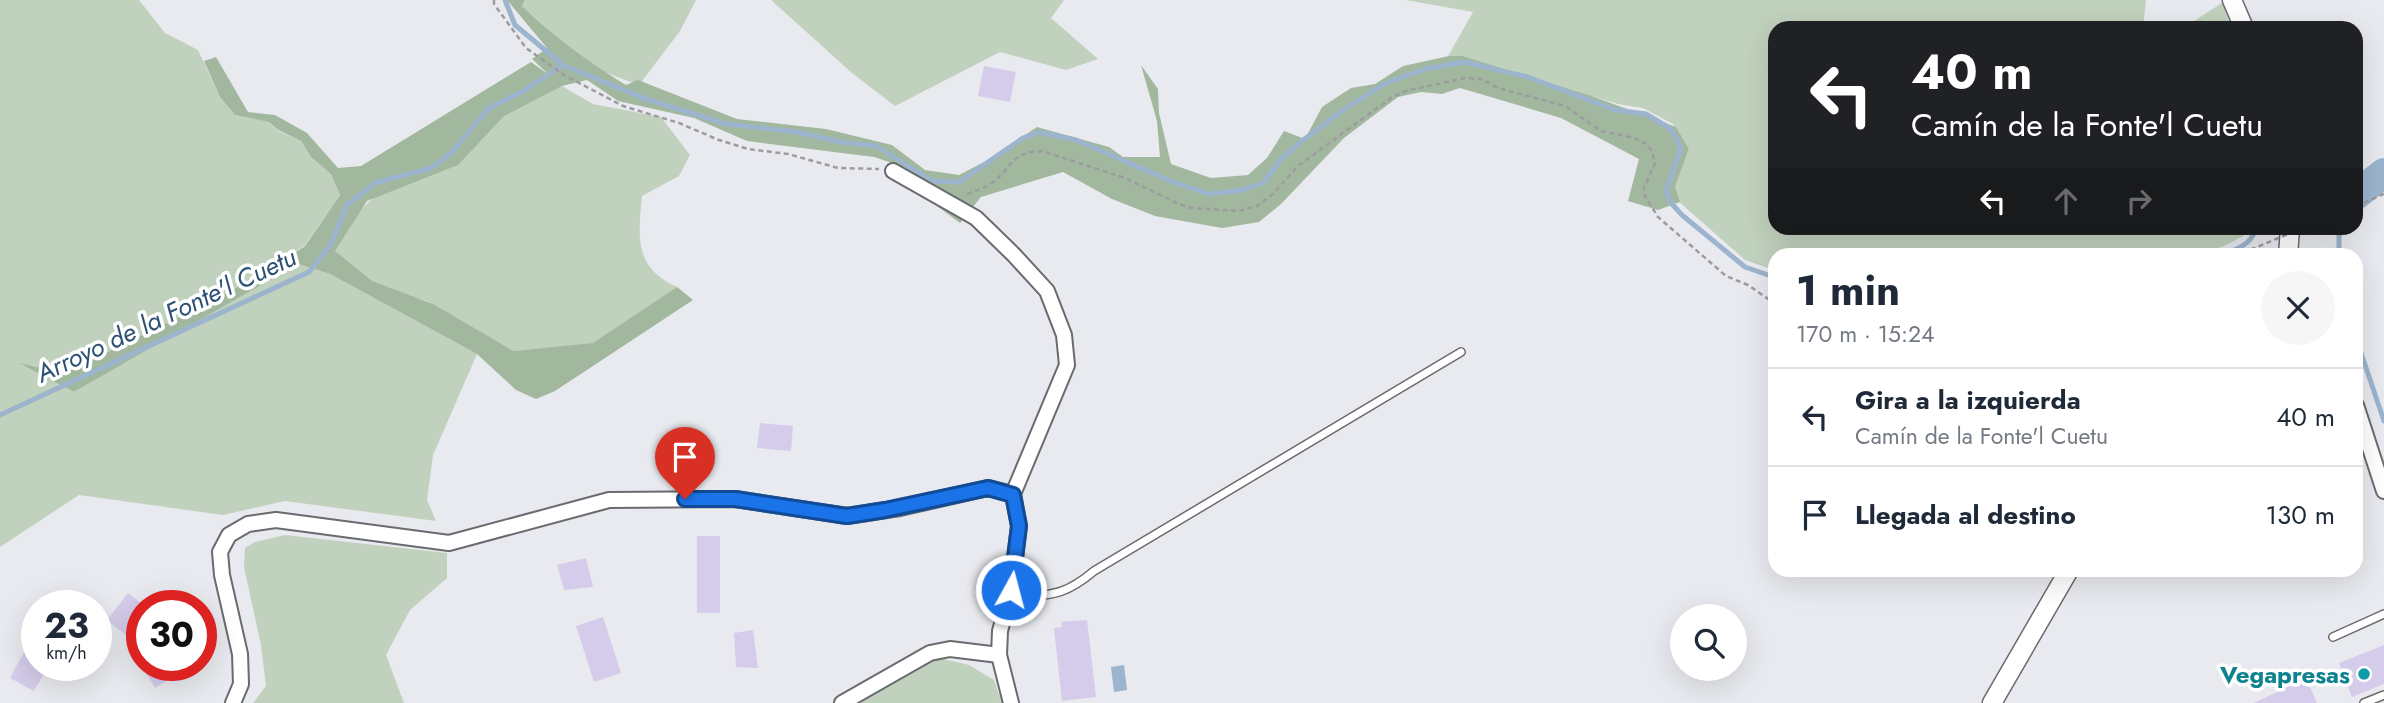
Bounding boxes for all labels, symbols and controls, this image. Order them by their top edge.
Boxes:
text: 40 m [1911,37,2033,107]
icon: left [1796,49,1887,140]
text: Camín de la Fonte'l Cuetu [1911,102,2263,148]
icon: left [1974,182,2012,220]
icon: ahead [2047,182,2085,220]
icon: right [2120,182,2158,220]
water label: Arroyo de la Fonte'l Cuetu [29,238,302,392]
text: 1 min [1796,260,1900,321]
button: close [2261,271,2335,345]
text: 170 m · 15:24 [1796,317,1934,351]
text: Gira a la izquierda [1855,381,2081,419]
icon: left [1796,398,1834,436]
text: 40 m [2276,398,2335,436]
text: Camín de la Fonte'l Cuetu [1855,419,2108,453]
pin [655,427,715,499]
icon: arrive [666,438,704,476]
icon: arrive [1796,496,1834,534]
text: Llegada al destino [1855,496,2076,534]
text: 130 m [2265,496,2335,534]
position arrow [974,553,1048,627]
speed limit sign: 30 [126,590,217,681]
text: 23 [44,601,89,651]
map controls [1670,604,1747,681]
button: search [1670,604,1747,681]
text: km/h [46,640,87,666]
place label: Vegapresas [2219,657,2350,692]
marker: Vegapresas [2356,666,2372,682]

